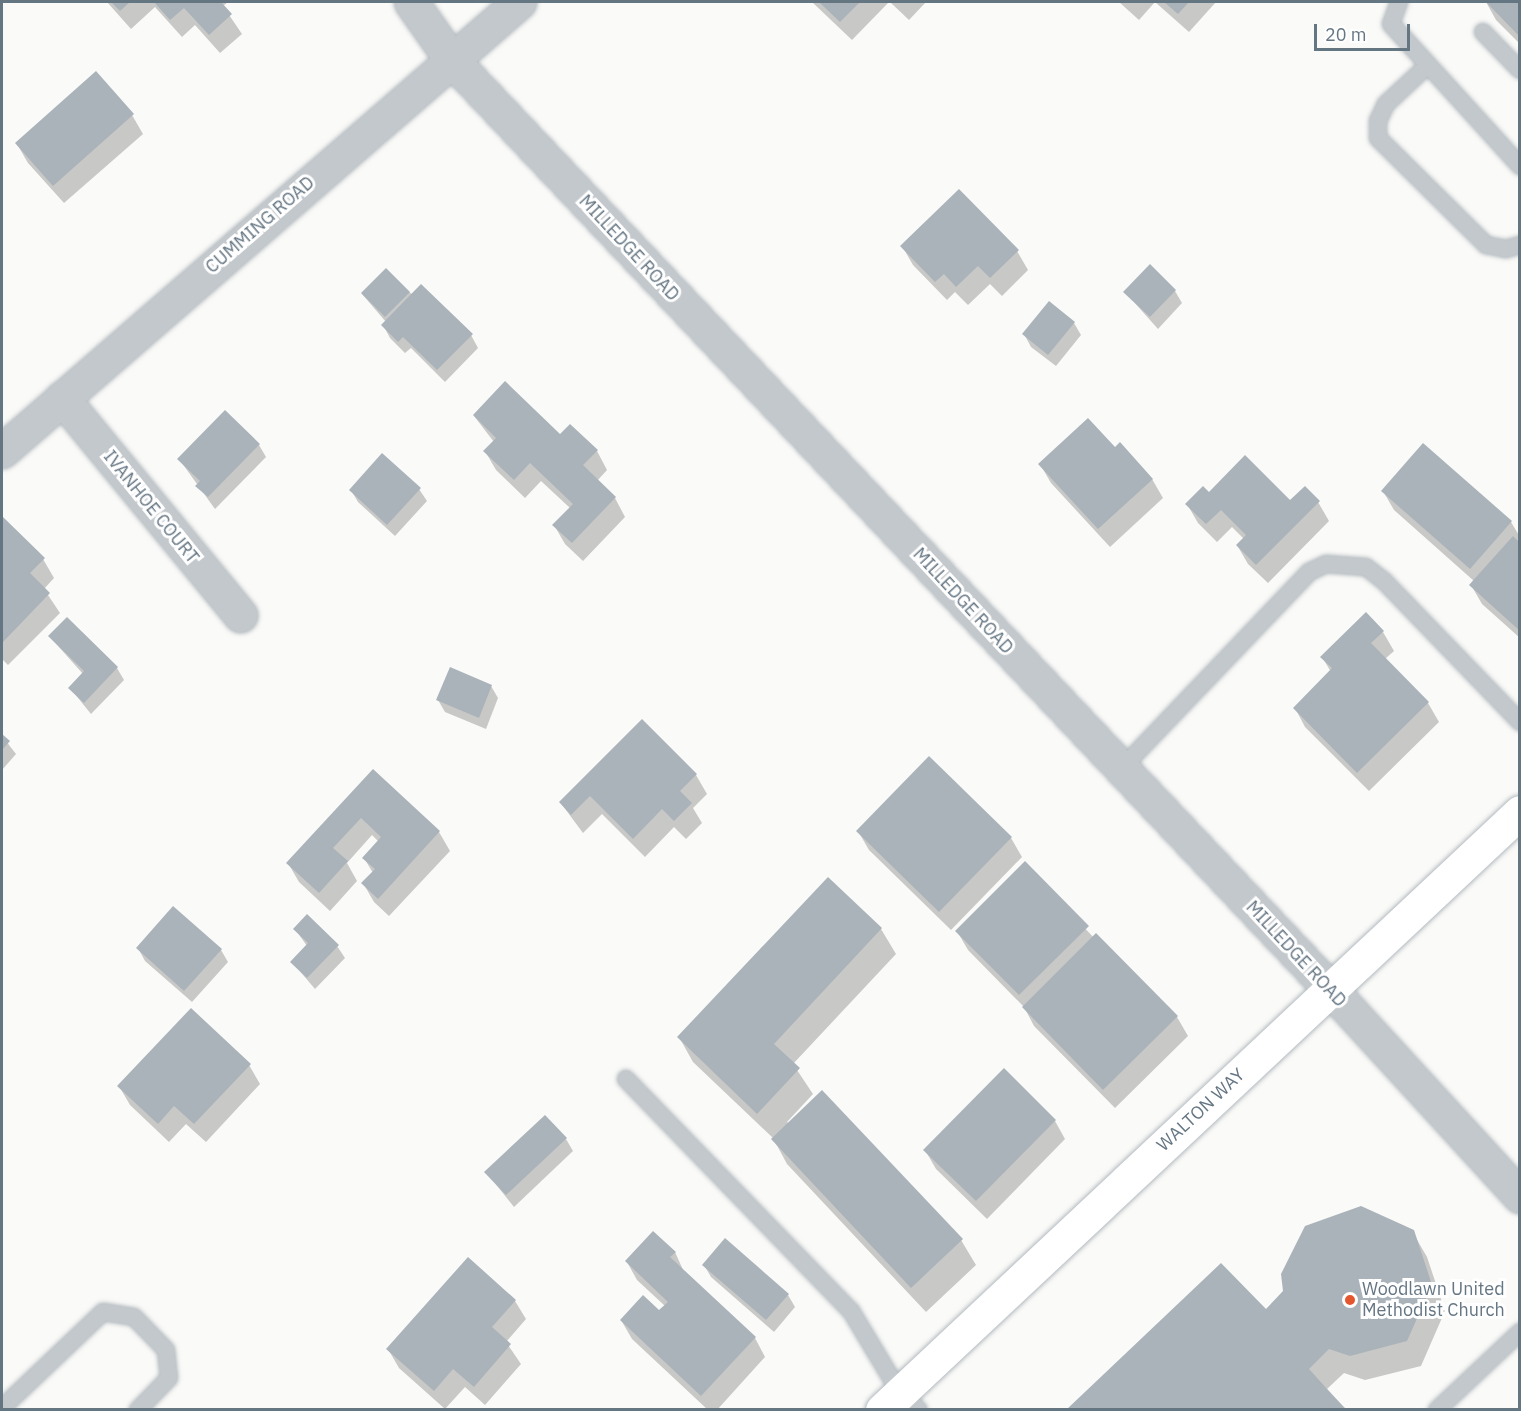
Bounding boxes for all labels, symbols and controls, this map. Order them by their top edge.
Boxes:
scale bar [1317,12,1413,50]
text: 20 m [1325,23,1367,46]
street label: CUMMING ROAD [201,172,319,278]
street label: MILLEDGE ROAD [574,190,684,306]
street label: IVANHOE COURT [99,446,203,568]
street label: MILLEDGE ROAD [908,543,1018,659]
street label: MILLEDGE ROAD [1241,896,1351,1012]
street label: WALTON WAY [1153,1064,1249,1156]
place label: Woodlawn United Methodist Church [1362,1279,1505,1322]
marker: Woodlawn United Methodist Church [1343,1293,1357,1307]

